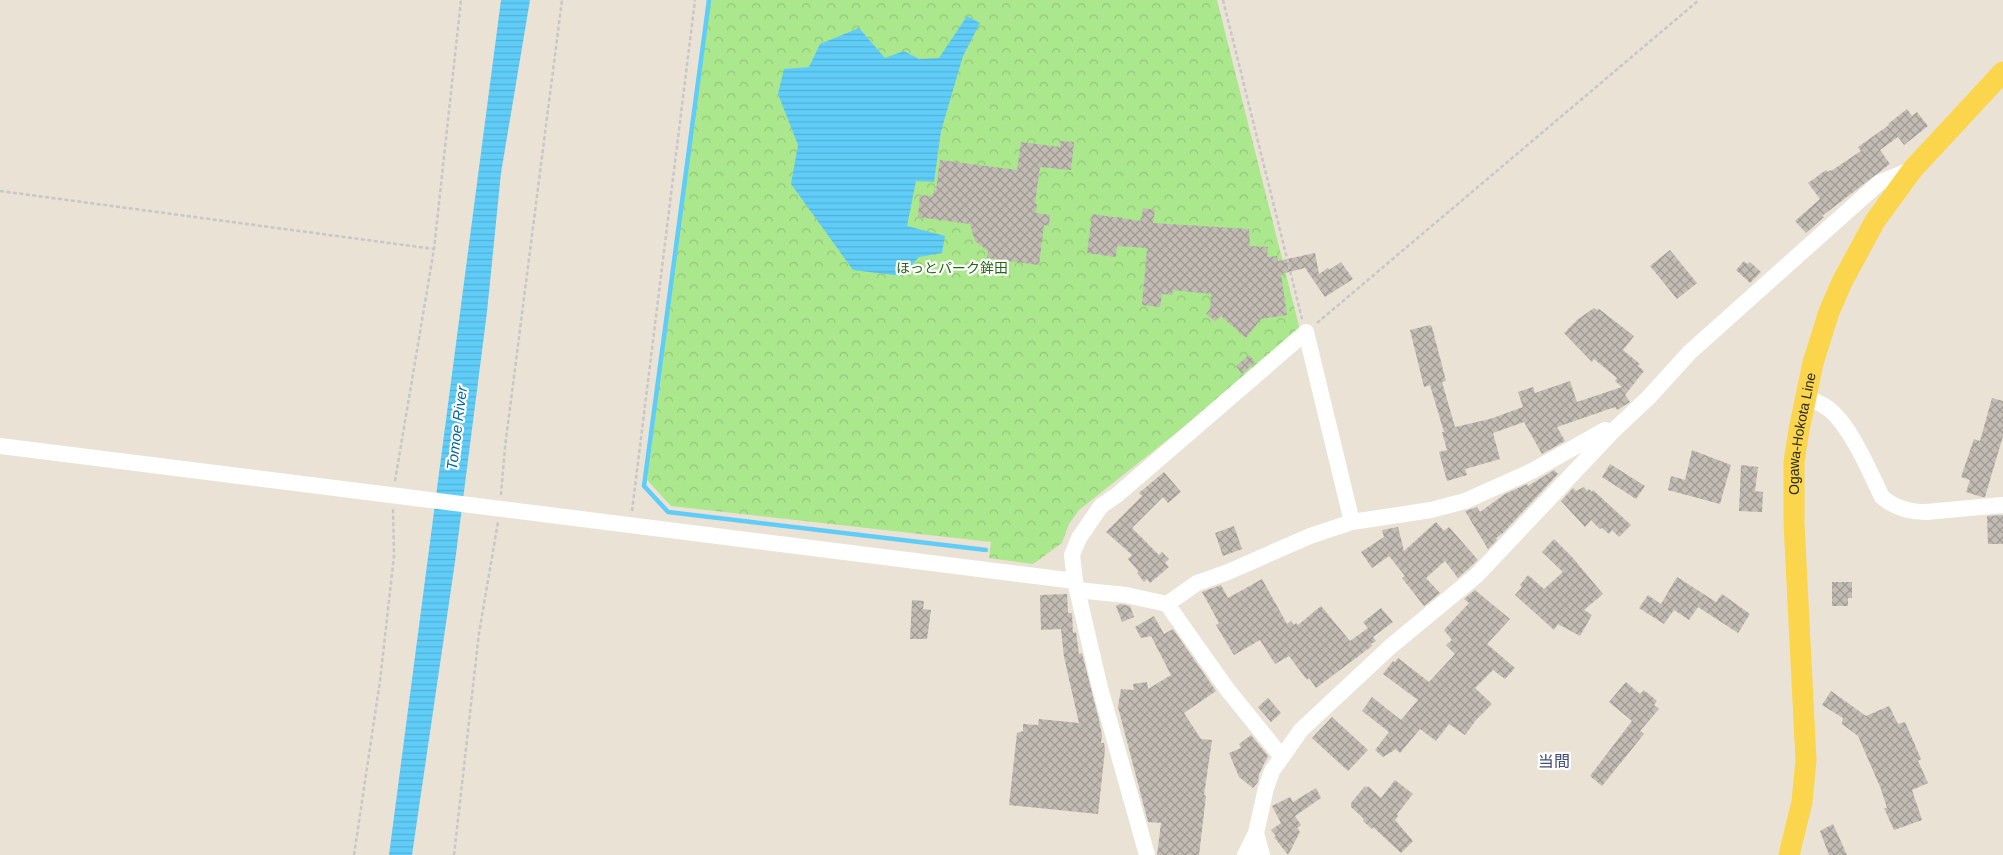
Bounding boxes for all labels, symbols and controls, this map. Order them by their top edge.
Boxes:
park label: ほっとパーク鉾田 [896,260,1008,276]
street label: Ogawa-Hokota Line [1786,371,1819,495]
water label: Tomoe River [443,384,470,471]
district label: 当間 [1538,753,1570,770]

